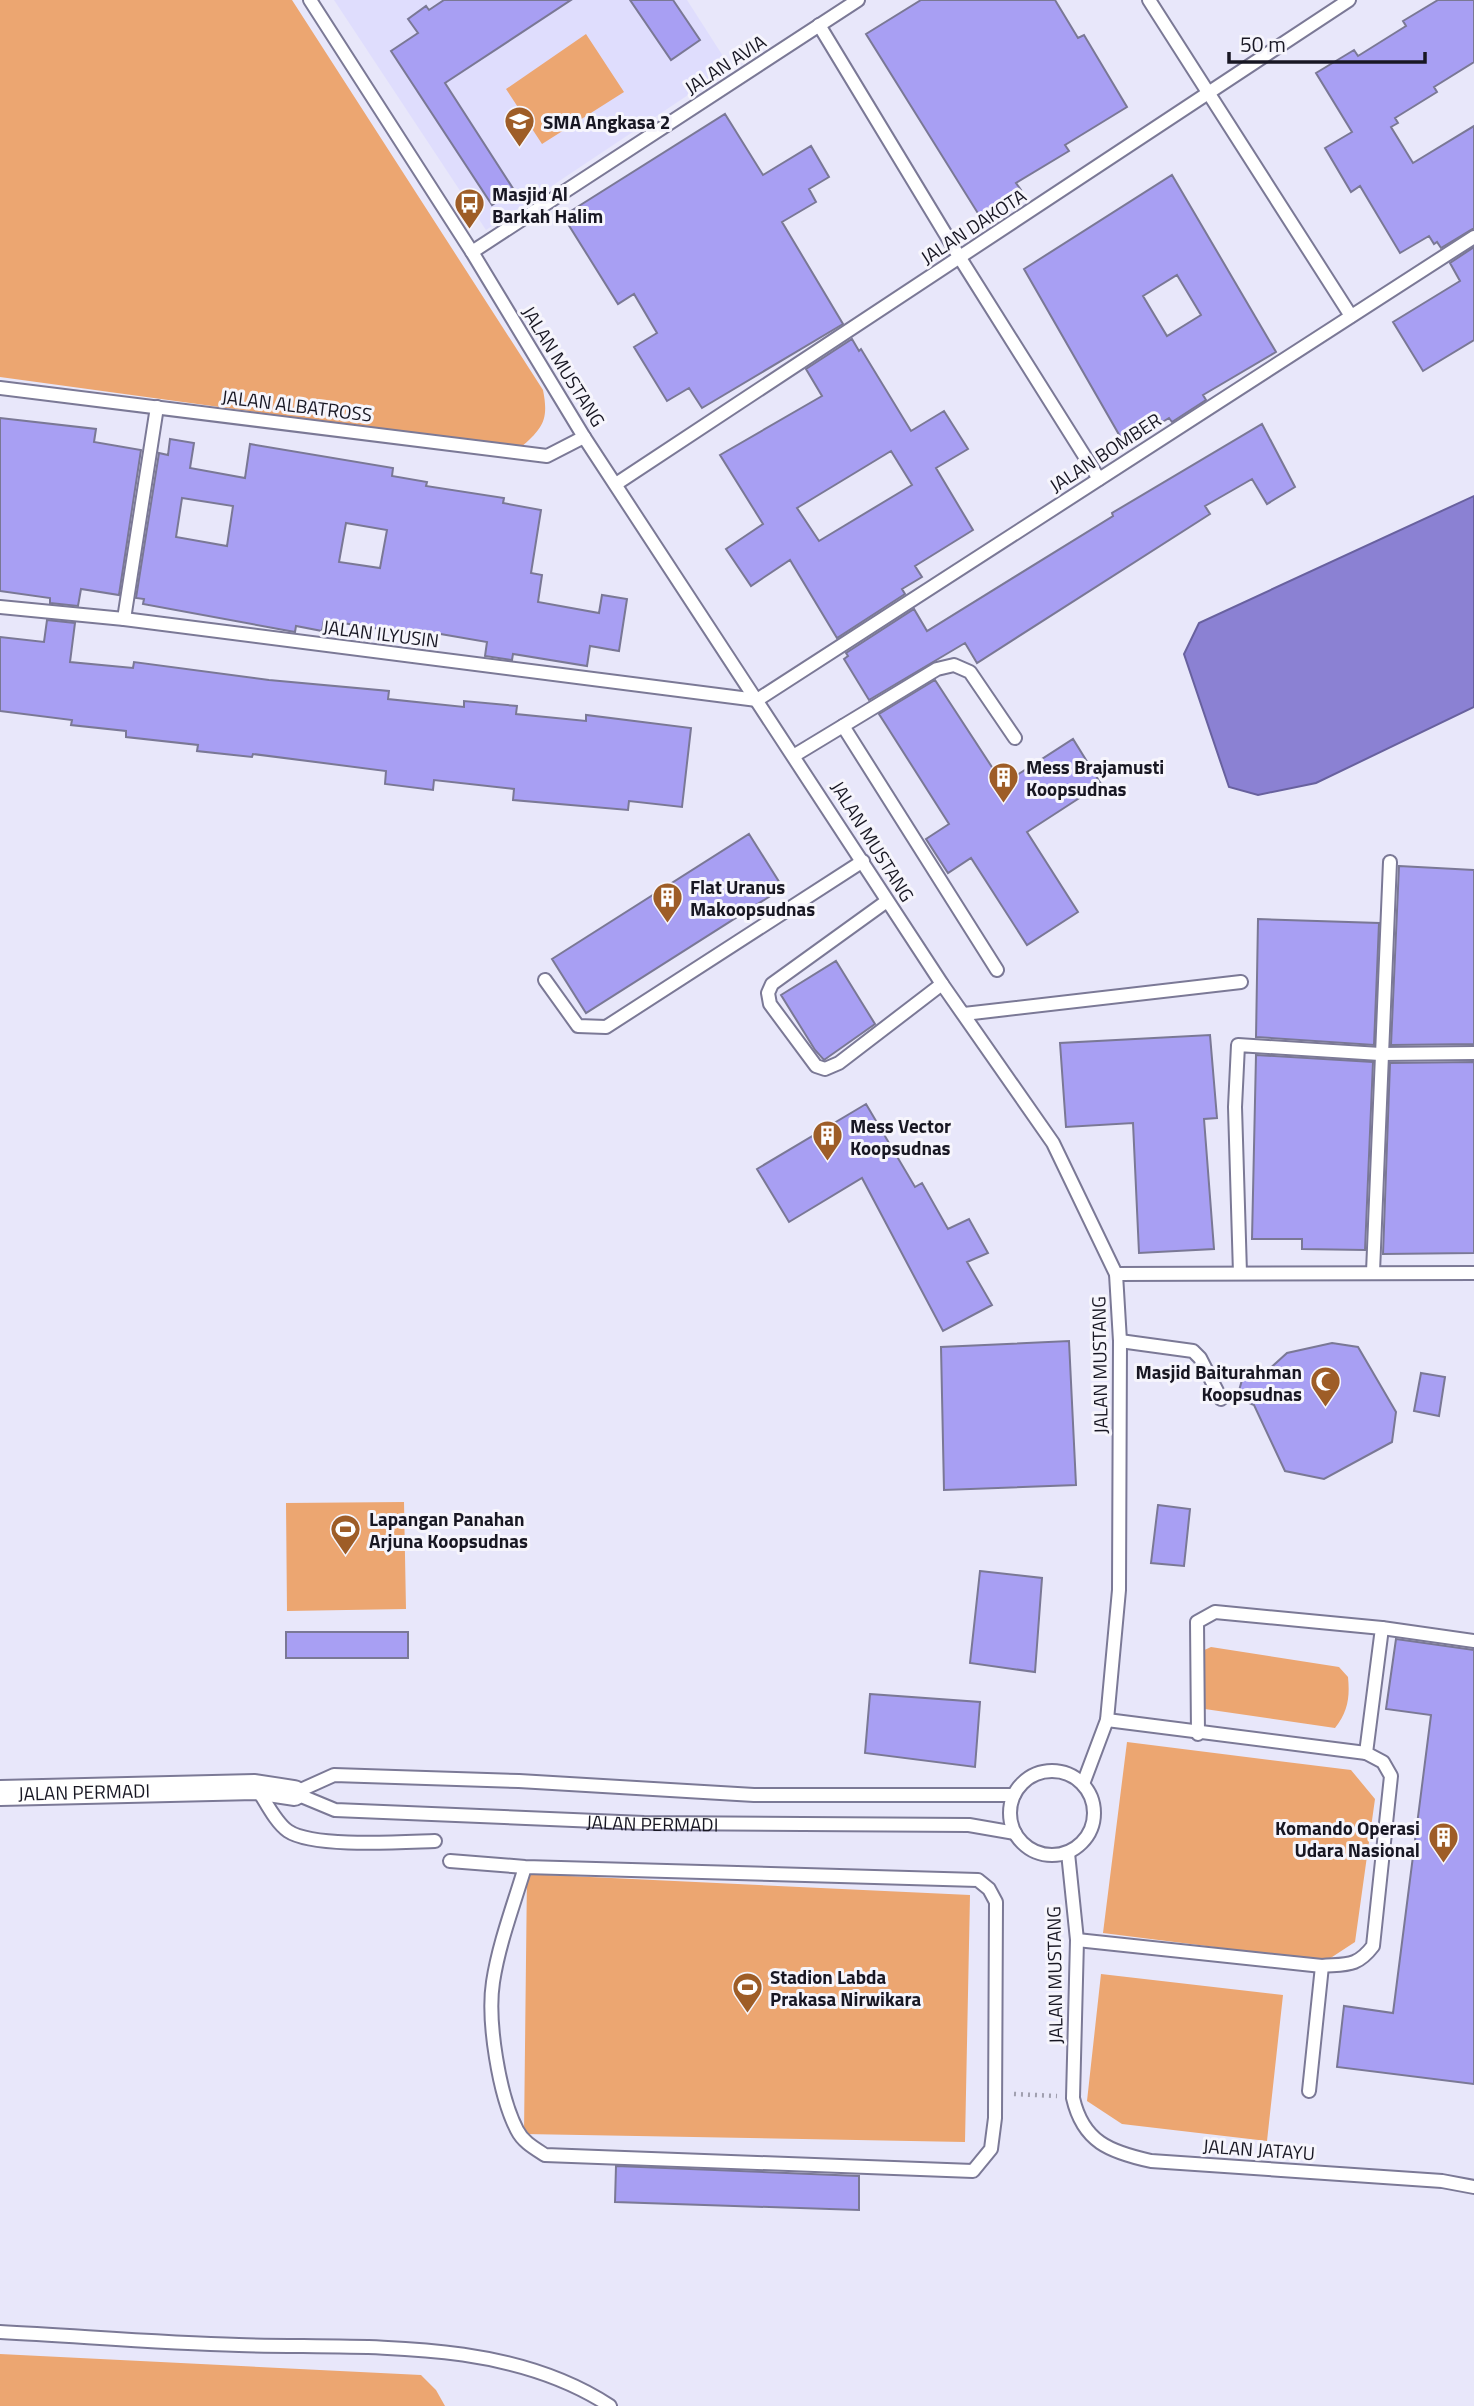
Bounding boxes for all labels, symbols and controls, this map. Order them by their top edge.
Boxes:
scale bar [1229,21,1425,65]
street label: JALAN AVIA [678,27,772,101]
text: 50 m [1240,28,1286,60]
school or university icon: SMA Angkasa 2 [503,104,537,148]
place label: SMA Angkasa 2 [543,107,670,136]
place label: Masjid Al Barkah Halim [492,179,603,230]
street label: JALAN DAKOTA [915,181,1031,271]
bus stop icon: Masjid Al Barkah Halim [452,187,486,231]
street label: JALAN MUSTANG [515,300,613,432]
street label: JALAN ALBATROSS [220,381,374,429]
street label: JALAN BOMBER [1043,405,1167,499]
street label: JALAN ILYUSIN [321,612,441,654]
place label: Mess Brajamusti Koopsudnas [1026,752,1164,803]
building icon: Mess Brajamusti Koopsudnas [986,760,1020,804]
street label: JALAN MUSTANG [824,775,922,907]
place label: Flat Uranus Makoopsudnas [690,872,815,923]
building icon: Flat Uranus Makoopsudnas [650,880,684,924]
place label: Mess Vector Koopsudnas [850,1111,951,1162]
building icon: Mess Vector Koopsudnas [810,1119,844,1163]
street label: JALAN MUSTANG [1083,1296,1115,1434]
place label: Masjid Baiturahman Koopsudnas [1136,1357,1302,1408]
mosque icon: Masjid Baiturahman Koopsudnas [1308,1365,1342,1409]
place label: Lapangan Panahan Arjuna Koopsudnas [369,1504,528,1555]
sports icon: Lapangan Panahan Arjuna Koopsudnas [329,1512,363,1556]
street label: JALAN PERMADI [18,1775,150,1807]
street label: JALAN PERMADI [586,1806,718,1838]
place label: Komando Operasi Udara Nasional [1275,1813,1420,1864]
building icon: Komando Operasi Udara Nasional [1426,1821,1460,1865]
street label: JALAN MUSTANG [1038,1906,1070,2044]
place label: Stadion Labda Prakasa Nirwikara [770,1962,922,2013]
sports icon: Stadion Labda Prakasa Nirwikara [730,1970,764,2014]
street label: JALAN JATAYU [1202,2131,1316,2167]

